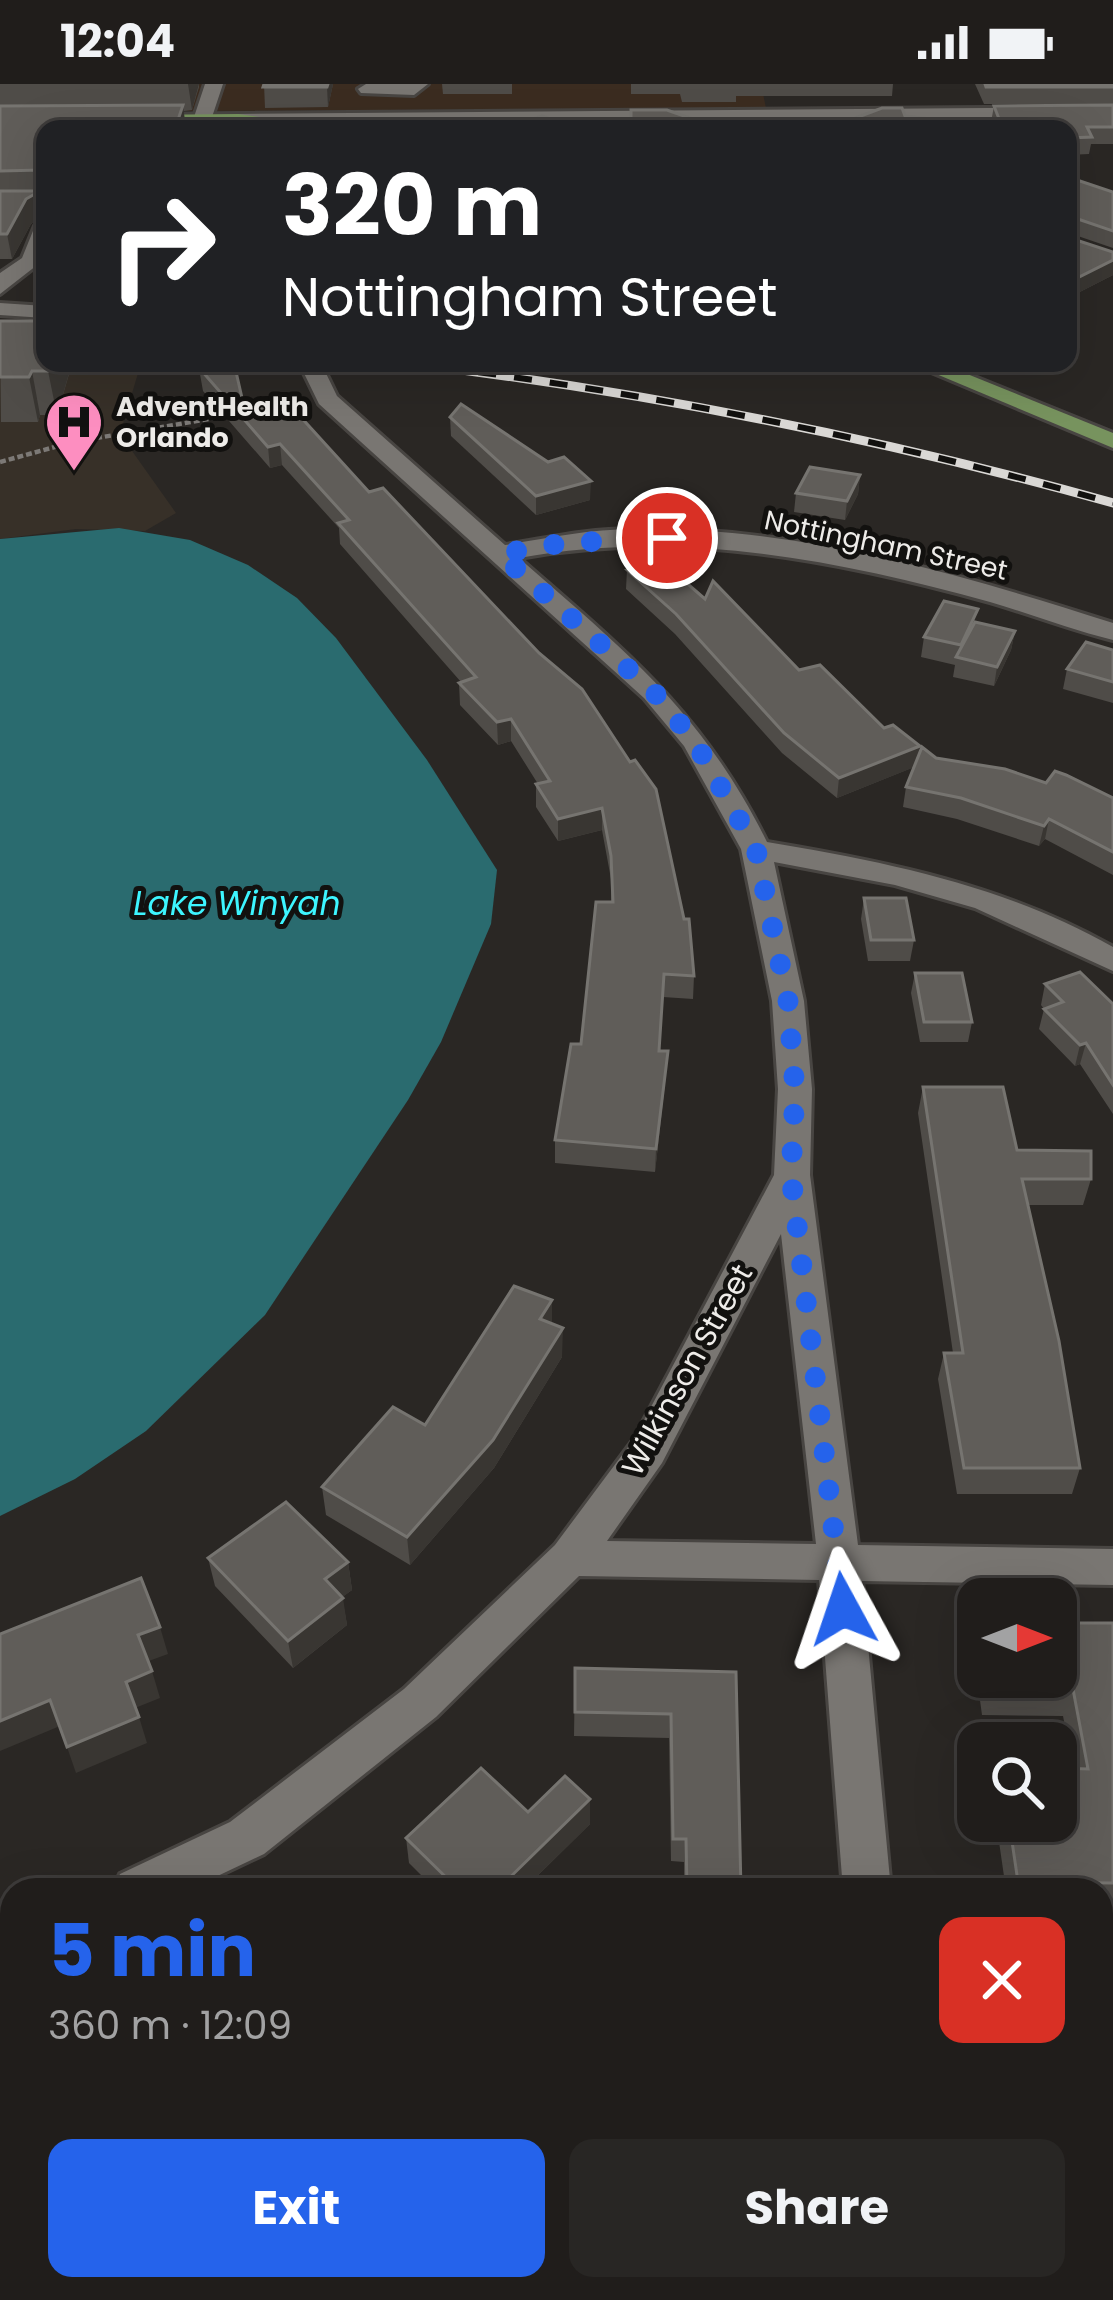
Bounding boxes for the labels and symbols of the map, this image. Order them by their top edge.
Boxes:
place label: AdventHealth Orlando [116,388,309,456]
hospital icon: AdventHealth Orlando [43,391,105,473]
pin [616,487,718,589]
street label: Nottingham Street [761,501,1011,589]
water label: Lake Winyah [133,880,341,927]
street label: Wilkinson Street [611,1256,763,1484]
position arrow [780,1546,906,1672]
north arrow [957,1578,1077,1698]

